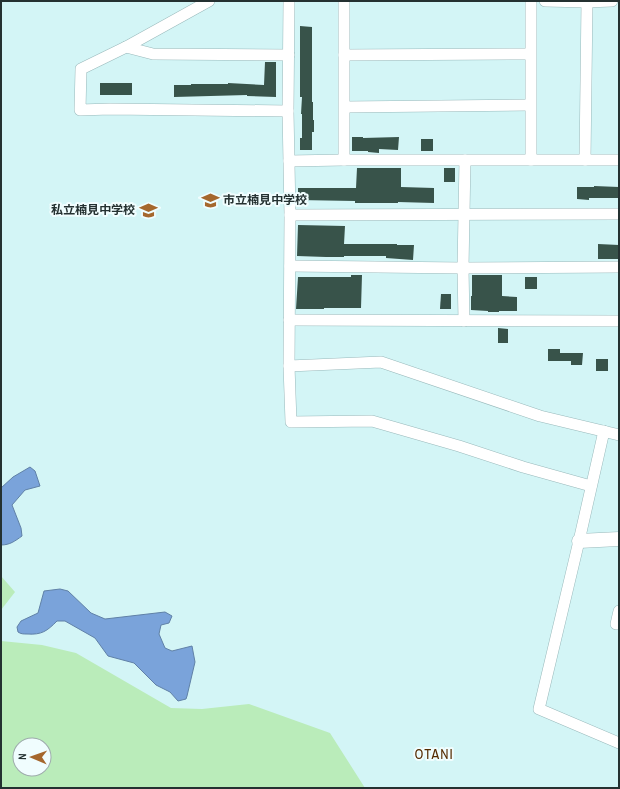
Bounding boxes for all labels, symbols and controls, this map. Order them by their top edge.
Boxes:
school or university icon: 市立楠見中学校 [200,190,220,210]
place label: 市立楠見中学校 [223,192,307,208]
school or university icon: 私立楠見中学校 [138,200,158,220]
place label: 私立楠見中学校 [51,202,135,218]
north arrow [12,737,52,777]
district label: OTANI [414,745,454,763]
text: N [15,753,29,760]

